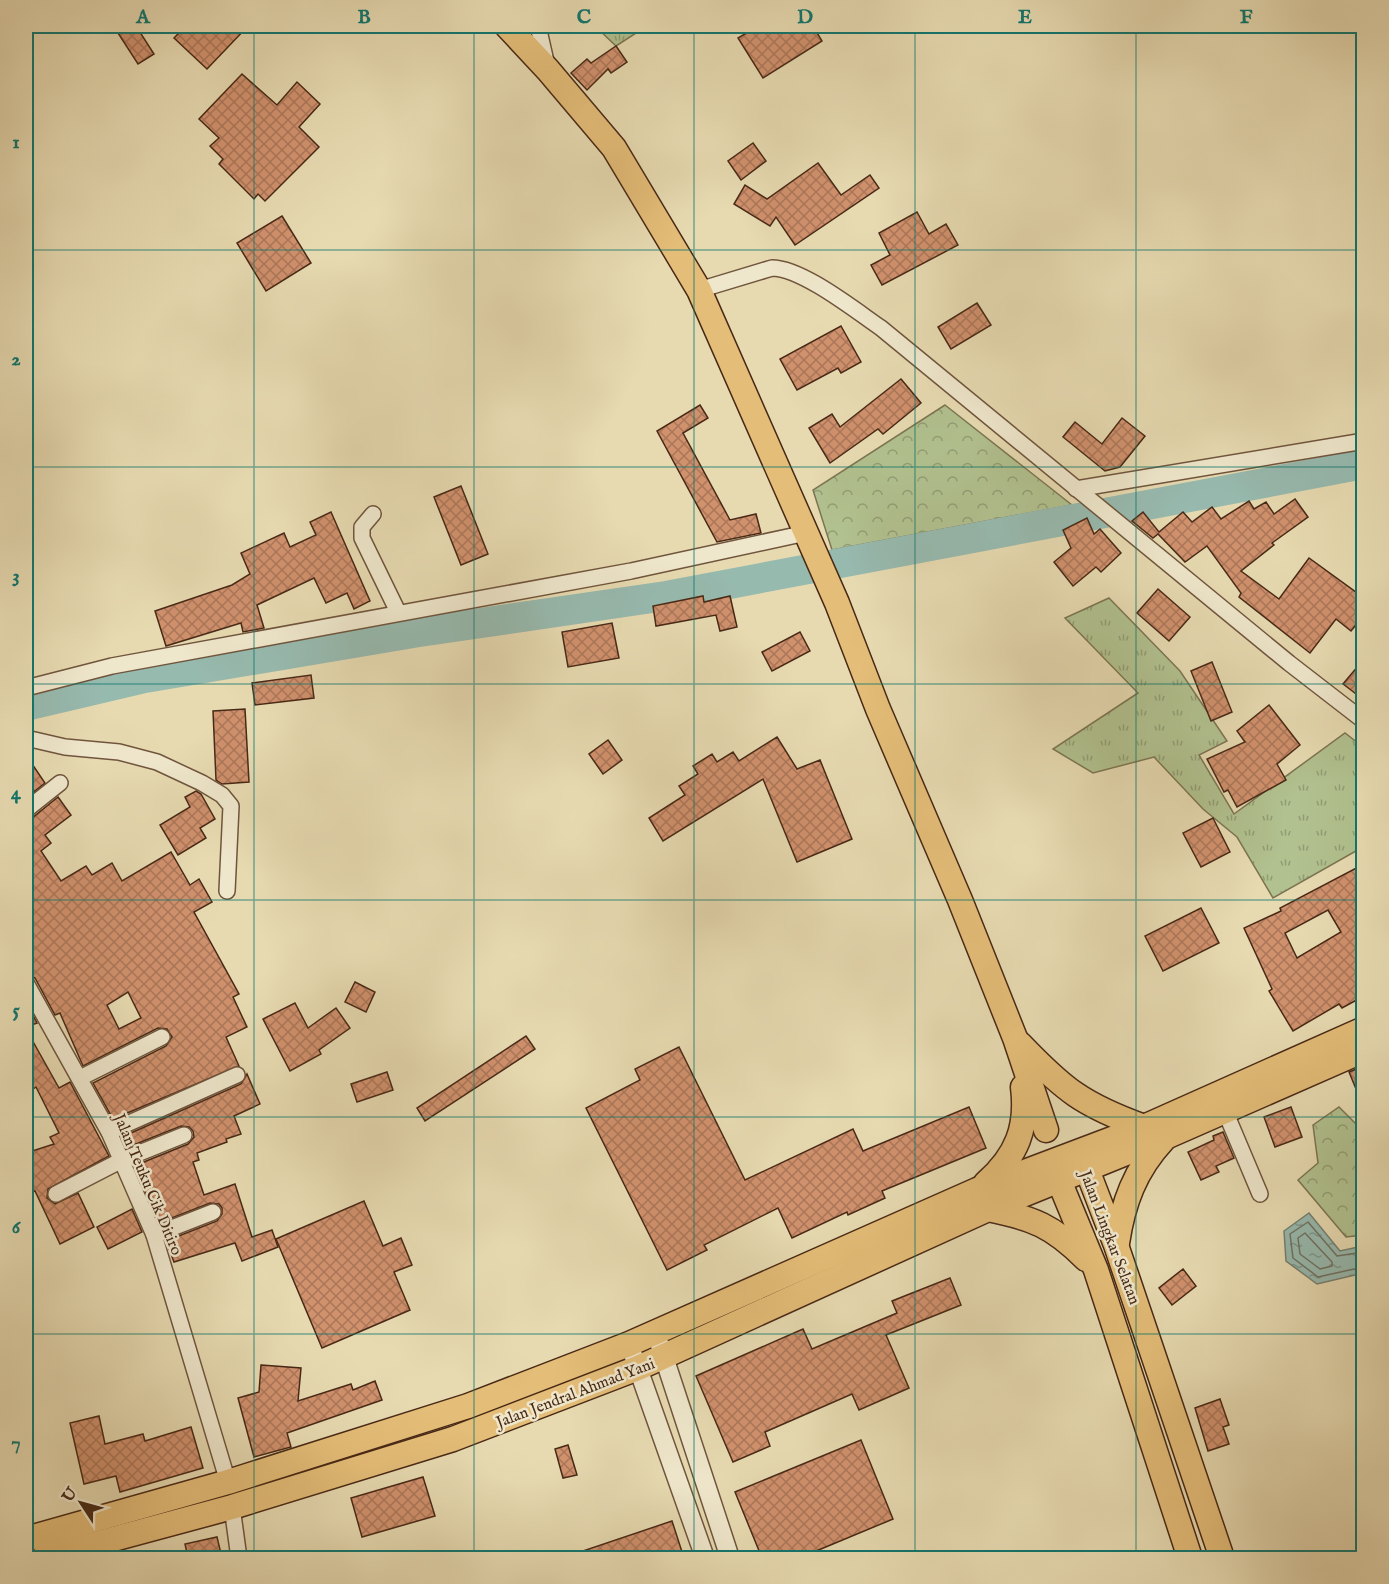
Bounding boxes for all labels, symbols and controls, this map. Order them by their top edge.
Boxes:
text: A [135,5,151,30]
text: B [357,5,371,30]
text: C [577,5,591,30]
text: D [797,5,813,30]
text: E [1018,5,1032,30]
text: F [1240,5,1253,30]
text: 1 [12,130,20,155]
text: 2 [11,347,21,372]
text: 3 [12,564,20,589]
text: 4 [11,781,22,806]
text: 5 [12,998,20,1023]
street label: Jalan Teuku Cik Ditiro [108,1109,186,1259]
street label: Jalan Lingkar Selatan [1074,1166,1144,1308]
text: 6 [12,1215,22,1240]
street label: Jalan Jendral Ahmad Yani [492,1354,658,1434]
text: 7 [11,1431,21,1456]
north arrow [51,1473,111,1533]
text: U [58,1484,83,1508]

